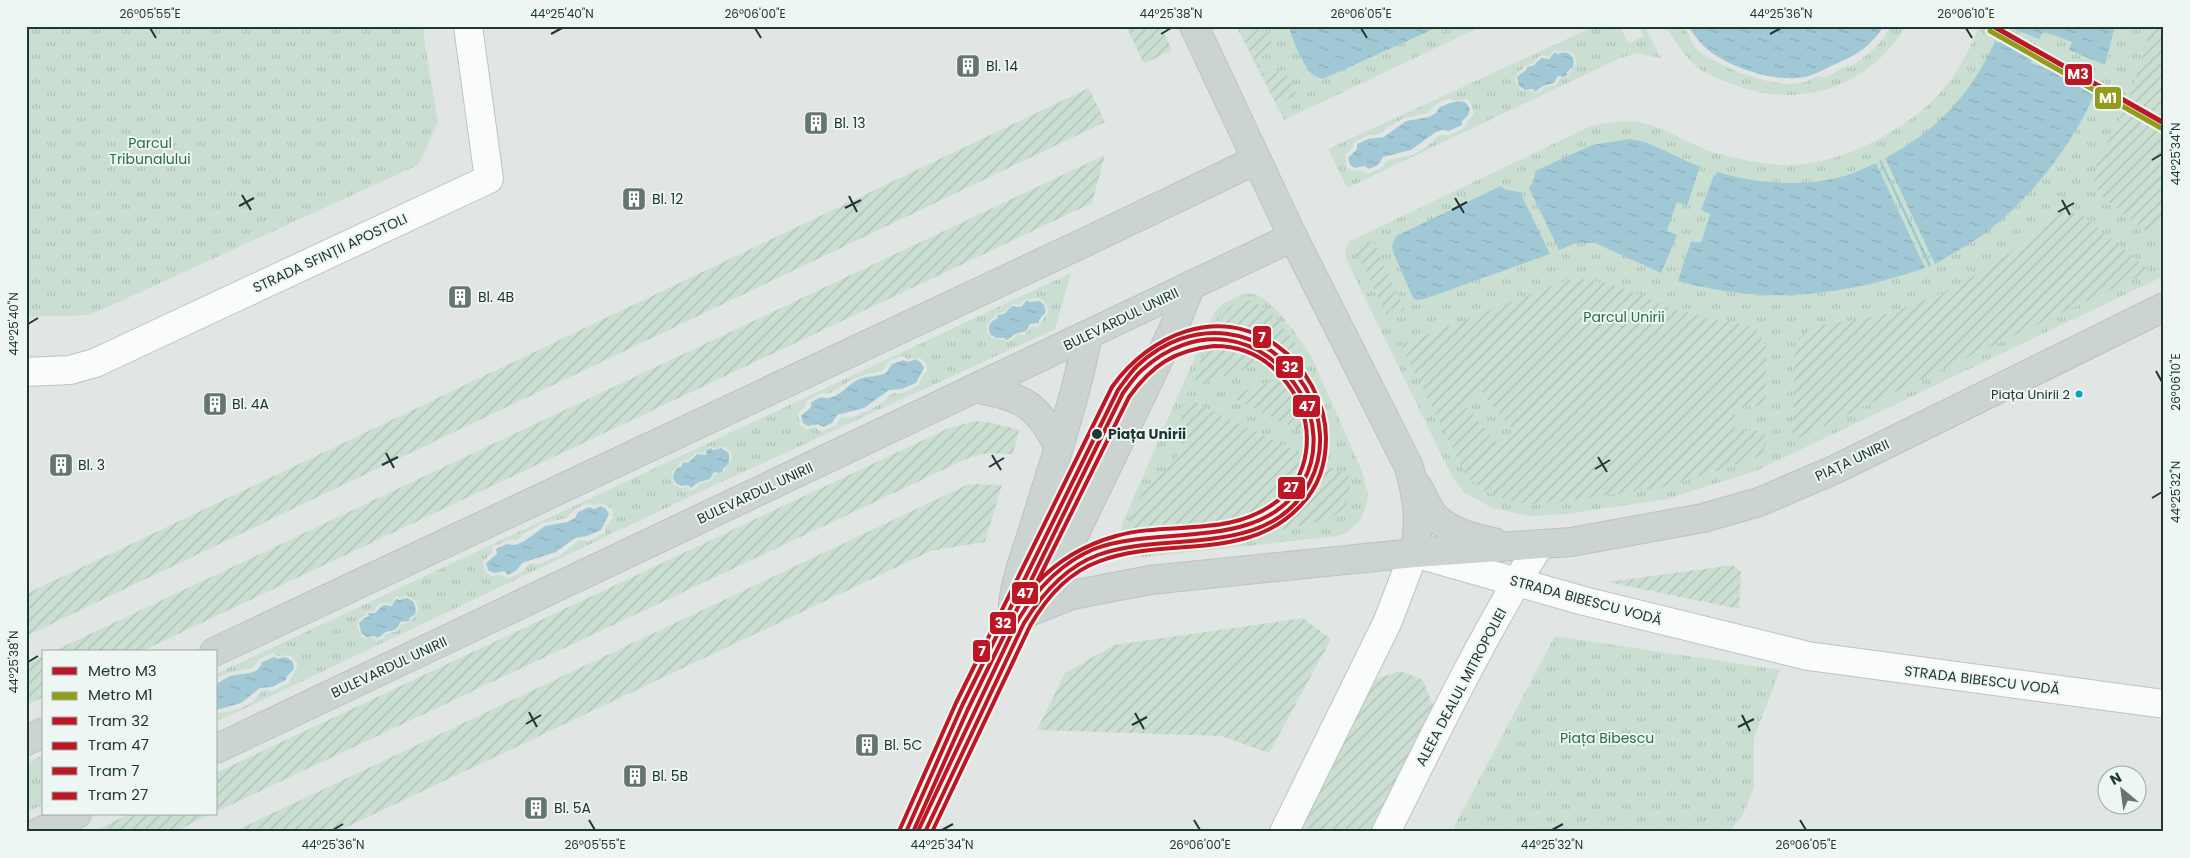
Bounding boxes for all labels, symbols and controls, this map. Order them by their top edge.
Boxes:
text: 26°05'55"E [119,5,181,22]
text: 44°25'40"N [530,5,594,22]
text: 26°06'00"E [724,5,786,22]
text: 44°25'38"N [1140,5,1202,22]
text: 26°06'05"E [1330,5,1392,22]
text: 44°25'36"N [1750,5,1813,22]
text: 26°06'10"E [1937,5,1995,22]
building icon: Bl. 14 [955,53,981,79]
place label: Bl. 14 [986,56,1018,76]
line badge: M3 [2064,63,2093,86]
text: M3 [2067,64,2089,84]
line badge: M1 [2094,86,2122,110]
text: M1 [2099,88,2117,108]
building icon: Bl. 13 [803,110,829,136]
place label: Bl. 13 [834,113,865,133]
text: 44°25'34"N [2167,123,2184,185]
park label: Parcul Tribunalului [109,133,191,169]
building icon: Bl. 12 [621,186,647,212]
place label: Bl. 12 [652,189,683,209]
street label: STRADA SFINȚII APOSTOLI [249,208,411,298]
street label: BULEVARDUL UNIRII [1060,282,1182,356]
building icon: Bl. 4B [447,284,473,310]
place label: Bl. 4B [478,287,514,307]
text: 44°25'40"N [5,292,22,356]
park label: Parcul Unirii [1583,307,1665,327]
line badge: 7 [1252,325,1272,349]
text: 7 [1258,327,1266,347]
text: 26°06'10"E [2167,353,2184,411]
line badge: 32 [1275,355,1304,379]
text: 32 [1282,357,1298,377]
place label: Piața Unirii 2 [1991,385,2070,404]
marker: Piața Unirii 2 [2074,389,2084,399]
building icon: Bl. 4A [202,391,228,417]
place label: Bl. 4A [232,394,269,414]
line badge: 47 [1292,394,1321,418]
text: 47 [1299,396,1316,416]
place label: Piața Unirii [1108,424,1186,444]
marker: Piața Unirii [1090,427,1104,441]
street label: PIAȚA UNIRII [1812,434,1892,486]
building icon: Bl. 3 [48,452,74,478]
place label: Bl. 3 [78,455,105,475]
street label: BULEVARDUL UNIRII [694,457,816,529]
text: 44°25'32"N [2167,461,2184,523]
line badge: 27 [1277,476,1306,500]
text: 27 [1283,477,1299,497]
street label: STRADA BIBESCU VODĂ [1508,570,1664,630]
line badge: 47 [1011,581,1039,605]
text: 47 [1017,583,1034,603]
street label: ALEEA DEALUL MITROPOLIEI [1411,604,1511,770]
line badge: 32 [989,611,1017,635]
text: 32 [995,613,1011,633]
text: 44°25'38"N [5,631,22,693]
street label: BULEVARDUL UNIRII [328,631,450,703]
line badge: 7 [972,639,991,663]
text: 7 [978,641,986,661]
legend [42,650,218,816]
text: Metro M3 [88,660,157,681]
street label: STRADA BIBESCU VODĂ [1903,661,2061,699]
text: Metro M1 [88,684,153,705]
text: Tram 32 [88,710,149,731]
park label: Piața Bibescu [1560,728,1654,748]
building icon: Bl. 5C [854,732,880,758]
text: Tram 47 [88,734,149,755]
place label: Bl. 5C [884,735,922,755]
text: Tram 7 [88,760,140,781]
building icon: Bl. 5B [622,763,648,789]
place label: Bl. 5B [652,766,688,786]
north arrow [2098,766,2148,816]
text: N [2106,767,2125,790]
text: Tram 27 [88,784,148,805]
building icon: Bl. 5A [523,795,549,821]
place label: Bl. 5A [554,798,591,818]
text: 44°25'36"N [302,836,365,853]
text: 26°05'55"E [564,836,626,853]
text: 44°25'34"N [911,836,973,853]
text: 26°06'00"E [1169,836,1231,853]
text: 44°25'32"N [1521,836,1583,853]
text: 26°06'05"E [1775,836,1837,853]

